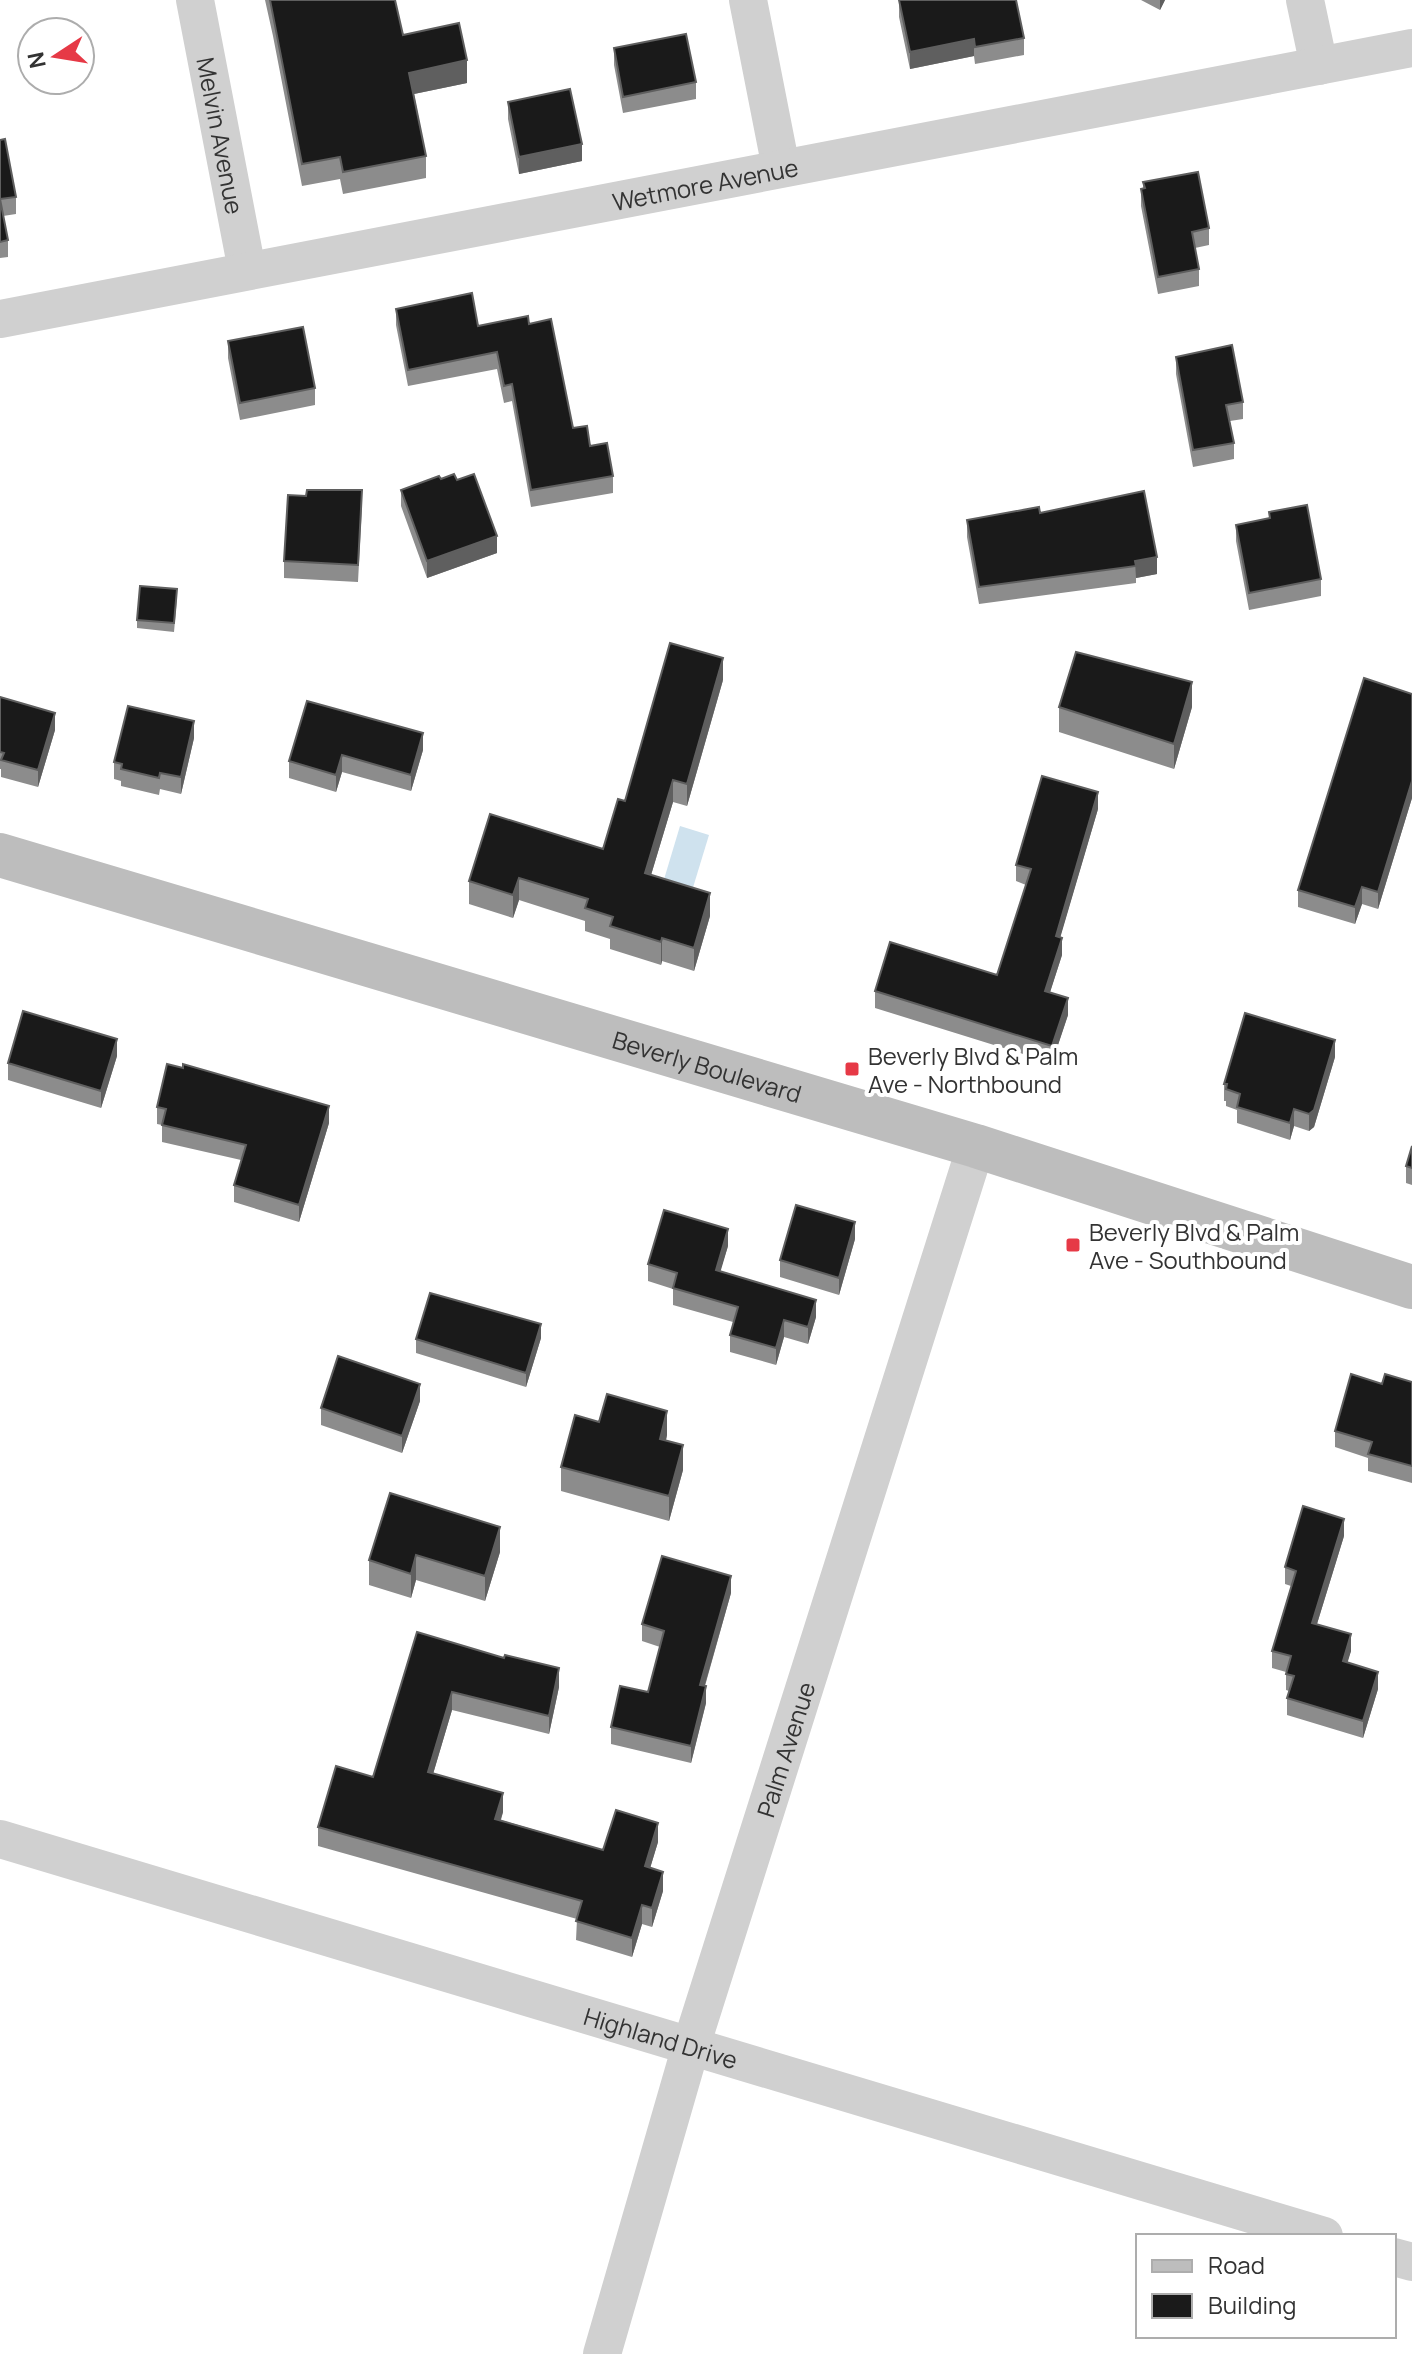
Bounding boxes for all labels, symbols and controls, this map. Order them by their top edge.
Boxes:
north arrow [16,16,96,96]
text: N [20,49,53,71]
street label: Melvin Avenue [190,54,252,217]
street label: Wetmore Avenue [609,150,801,218]
street label: Beverly Boulevard [609,1022,806,1110]
place label: Beverly Blvd & Palm Ave - Northbound [868,1039,1078,1100]
marker: Beverly Blvd & Palm Ave - Northbound [843,1060,861,1078]
place label: Beverly Blvd & Palm Ave - Southbound [1089,1215,1299,1276]
marker: Beverly Blvd & Palm Ave - Southbound [1064,1236,1082,1254]
street label: Palm Avenue [748,1677,822,1821]
street label: Highland Drive [580,1999,742,2076]
legend [1136,2234,1396,2338]
text: Road [1208,2248,1265,2281]
text: Building [1208,2288,1296,2321]

